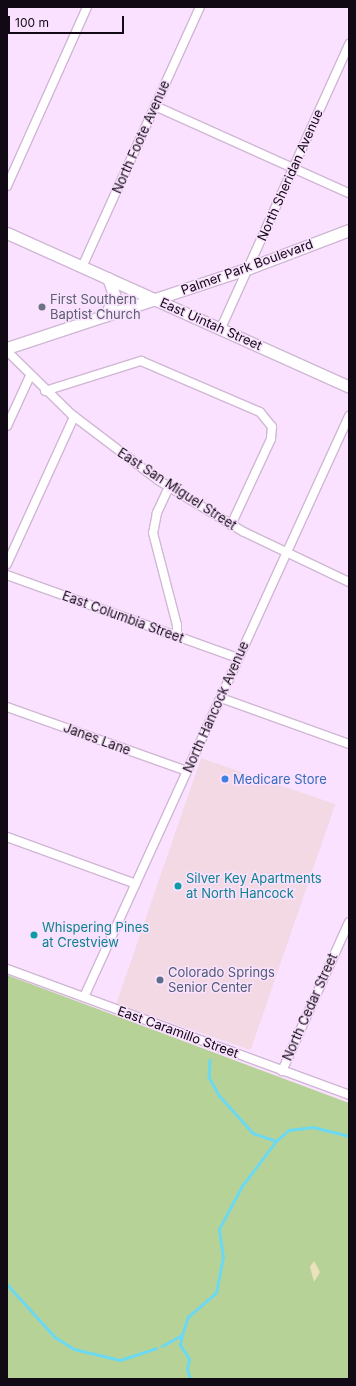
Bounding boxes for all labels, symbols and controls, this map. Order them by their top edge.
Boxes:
scale bar [10,8,126,34]
text: 100 m [15,15,49,30]
street label: North Foote Avenue [109,78,173,196]
street label: North Sheridan Avenue [254,107,326,243]
street label: Palmer Park Boulevard [179,236,315,298]
place label: First Southern Baptist Church [50,292,141,323]
street label: East Uintah Street [158,294,264,354]
marker: First Southern Baptist Church [37,302,47,312]
street label: East San Miguel Street [115,445,239,533]
street label: East Columbia Street [60,588,186,646]
street label: North Hancock Avenue [180,639,252,775]
street label: Janes Lane [61,720,133,758]
place label: Medicare Store [233,771,327,787]
marker: Medicare Store [220,774,230,784]
place label: Silver Key Apartments at North Hancock [186,871,322,902]
marker: Silver Key Apartments at North Hancock [173,881,183,891]
place label: Whispering Pines at Crestview [42,920,149,951]
marker: Whispering Pines at Crestview [29,930,39,940]
street label: North Cedar Street [279,951,341,1063]
place label: Colorado Springs Senior Center [168,965,275,996]
marker: Colorado Springs Senior Center [155,975,165,985]
street label: East Caramillo Street [115,1003,241,1061]

